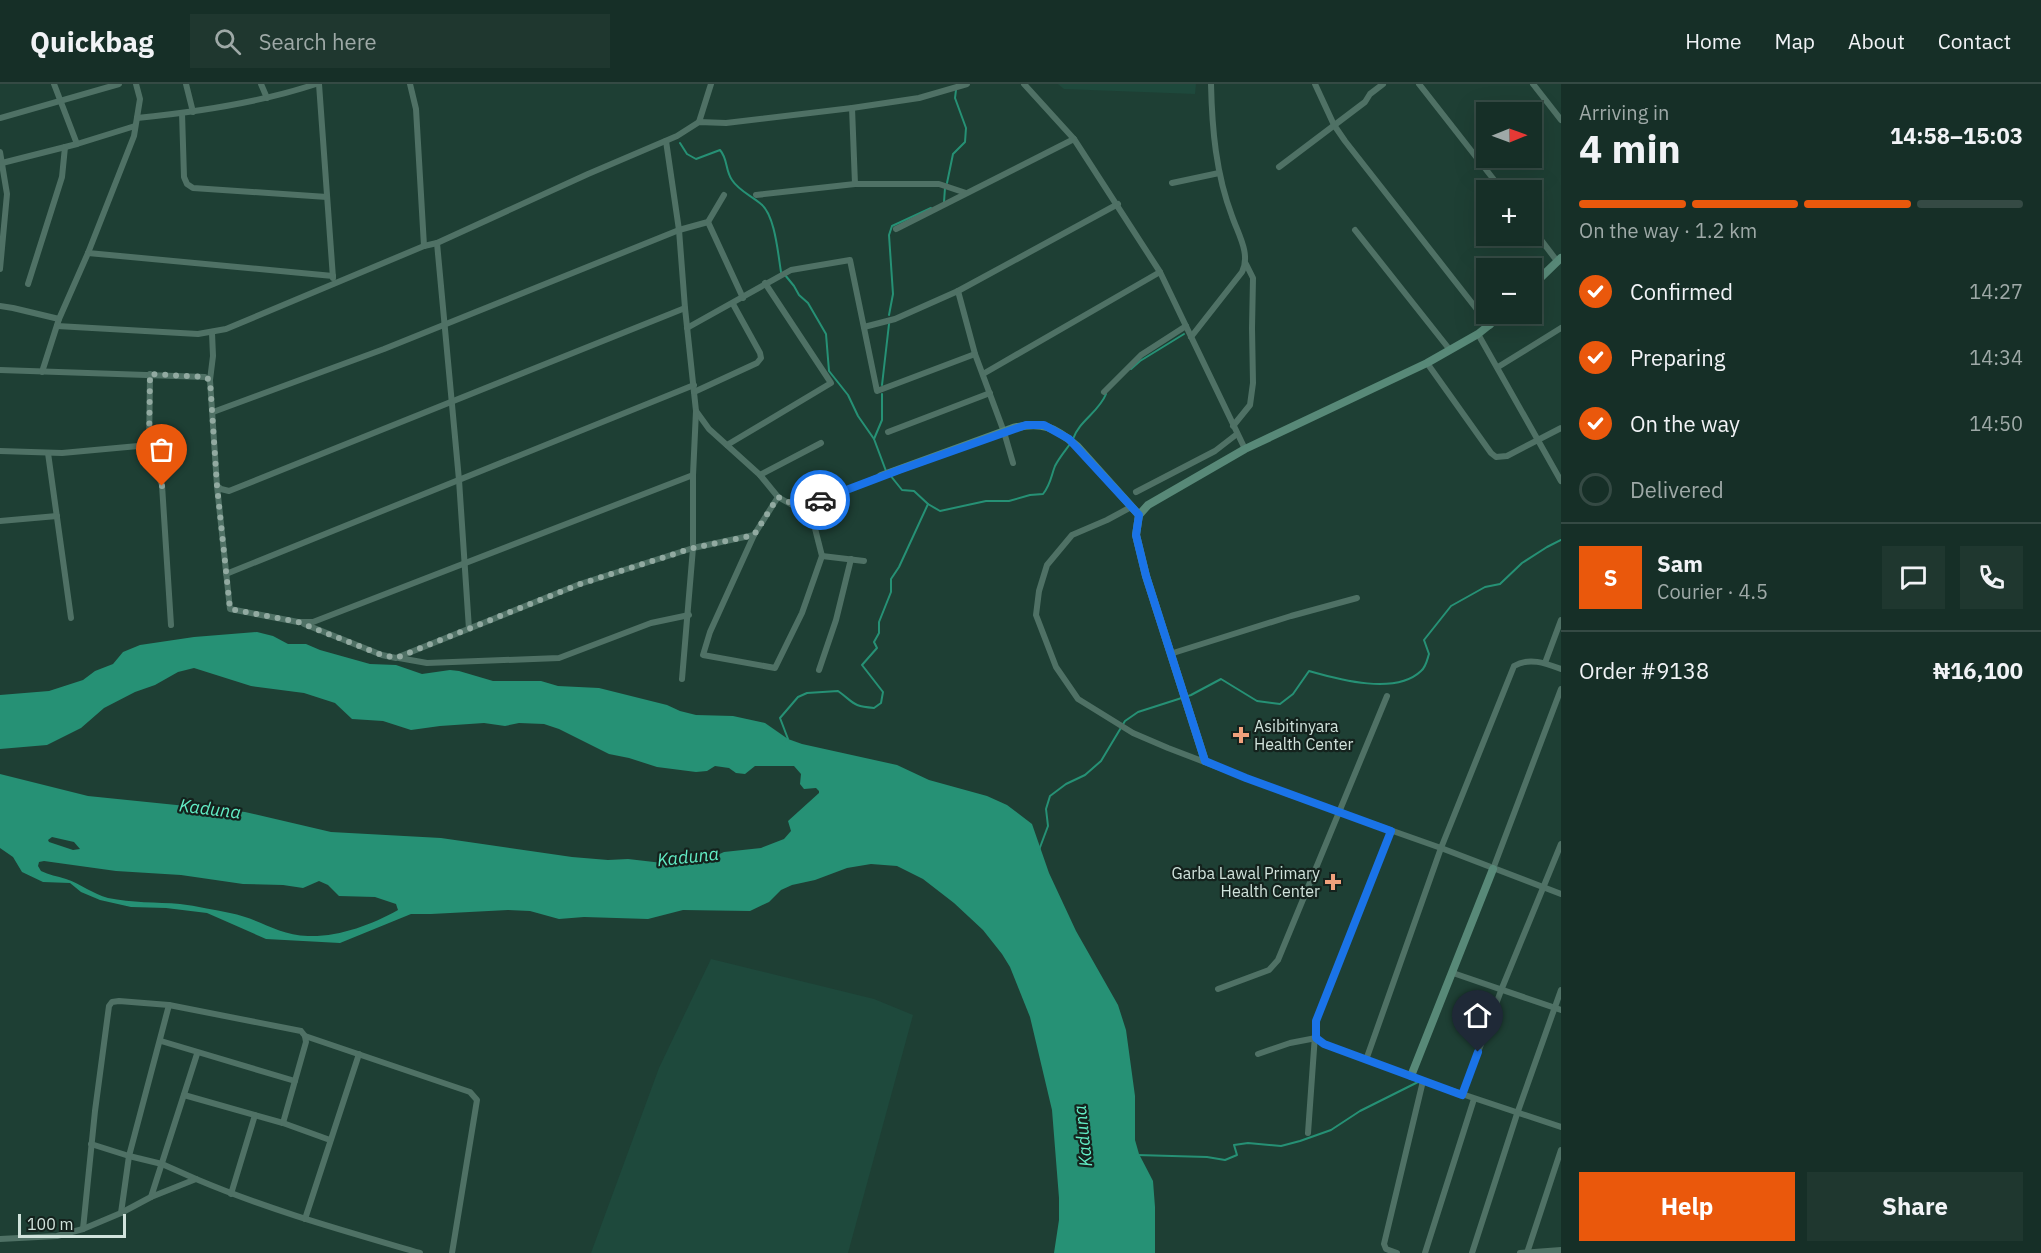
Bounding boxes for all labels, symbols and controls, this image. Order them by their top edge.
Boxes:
search box [190,14,610,68]
text: Quickbag [30,23,154,60]
icon: search [211,25,244,58]
text: Search here [259,27,377,56]
text: Home [1685,27,1742,55]
text: Map [1775,27,1815,55]
text: About [1848,27,1905,55]
text: Contact [1938,27,2011,55]
text: Arriving in [1579,99,1669,126]
north arrow [1476,102,1542,168]
map controls [1476,102,1542,324]
text: 14:58–15:03 [1890,121,2023,150]
text: 4 min [1579,123,1681,174]
button: + [1476,180,1542,246]
text: On the way · 1.2 km [1579,217,1757,244]
button: − [1476,258,1542,324]
icon: check [1579,275,1612,308]
text: Confirmed [1630,277,1733,306]
text: 14:27 [1969,278,2023,305]
icon: check [1579,341,1612,374]
text: Preparing [1630,343,1725,372]
text: 14:34 [1969,344,2023,371]
icon: check [1579,407,1612,440]
text: On the way [1630,409,1740,438]
text: 14:50 [1969,410,2023,437]
pin [136,424,187,486]
icon: bag [145,433,178,466]
courier [790,470,850,530]
text: Delivered [1630,475,1724,504]
icon: car [804,484,837,517]
button: chat [1882,546,1945,609]
button: phone [1960,546,2023,609]
text: Sam [1657,549,1703,578]
text: S [1604,563,1617,592]
text: Courier · 4.5 [1657,578,1768,605]
text: Order #9138 [1579,656,1709,685]
text: ₦16,100 [1933,656,2023,685]
place label: Asibitinyara Health Center [1254,716,1354,754]
marker: Asibitinyara Health Center [1232,726,1250,744]
water label: Kaduna [178,793,242,824]
water label: Kaduna [656,842,720,871]
place label: Garba Lawal Primary Health Center [1172,863,1320,901]
marker: Garba Lawal Primary Health Center [1324,873,1342,891]
pin [1452,990,1503,1052]
icon: home [1461,999,1494,1032]
water label: Kaduna [1068,1104,1097,1168]
button: Help [1579,1172,1795,1241]
button: Share [1807,1172,2023,1241]
scale bar [18,1211,126,1238]
text: 100 m [27,1214,74,1234]

